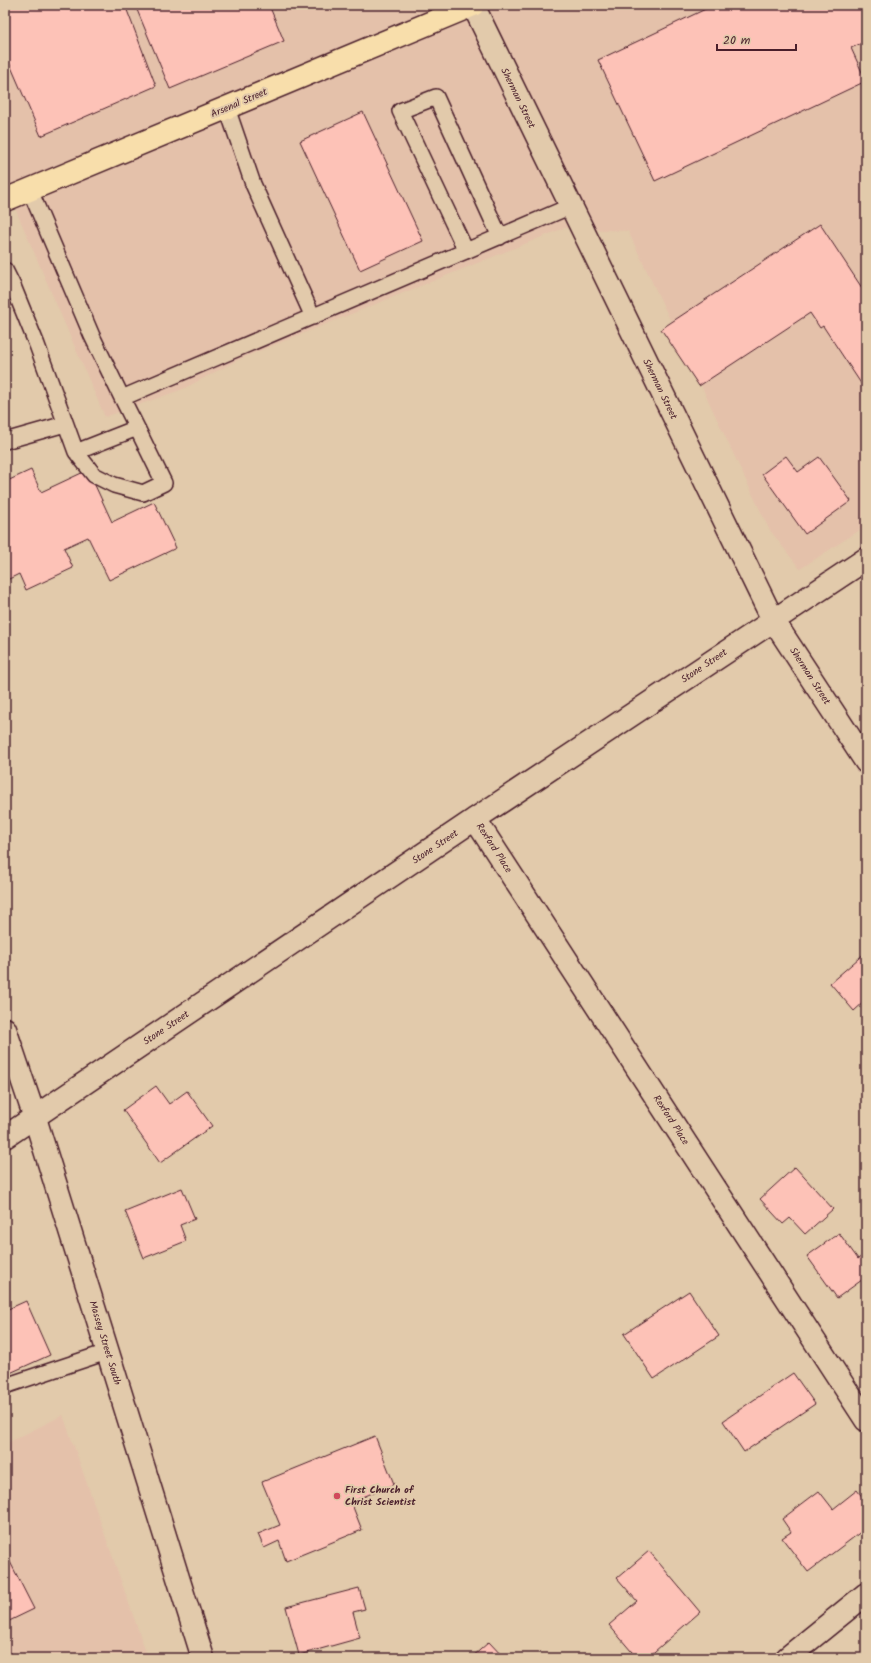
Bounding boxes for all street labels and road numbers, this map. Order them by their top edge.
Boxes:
street label: Sherman Street [496,65,540,131]
street label: Arsenal Street [208,84,270,122]
street label: Sherman Street [638,356,682,422]
street label: Sherman Street [785,644,835,708]
street label: Stone Street [678,645,731,687]
street label: Rexford Place [472,820,516,877]
street label: Stone Street [409,826,462,868]
street label: Stone Street [140,1007,193,1049]
street label: Rexford Place [649,1092,693,1149]
street label: Massey Street South [85,1299,125,1387]

